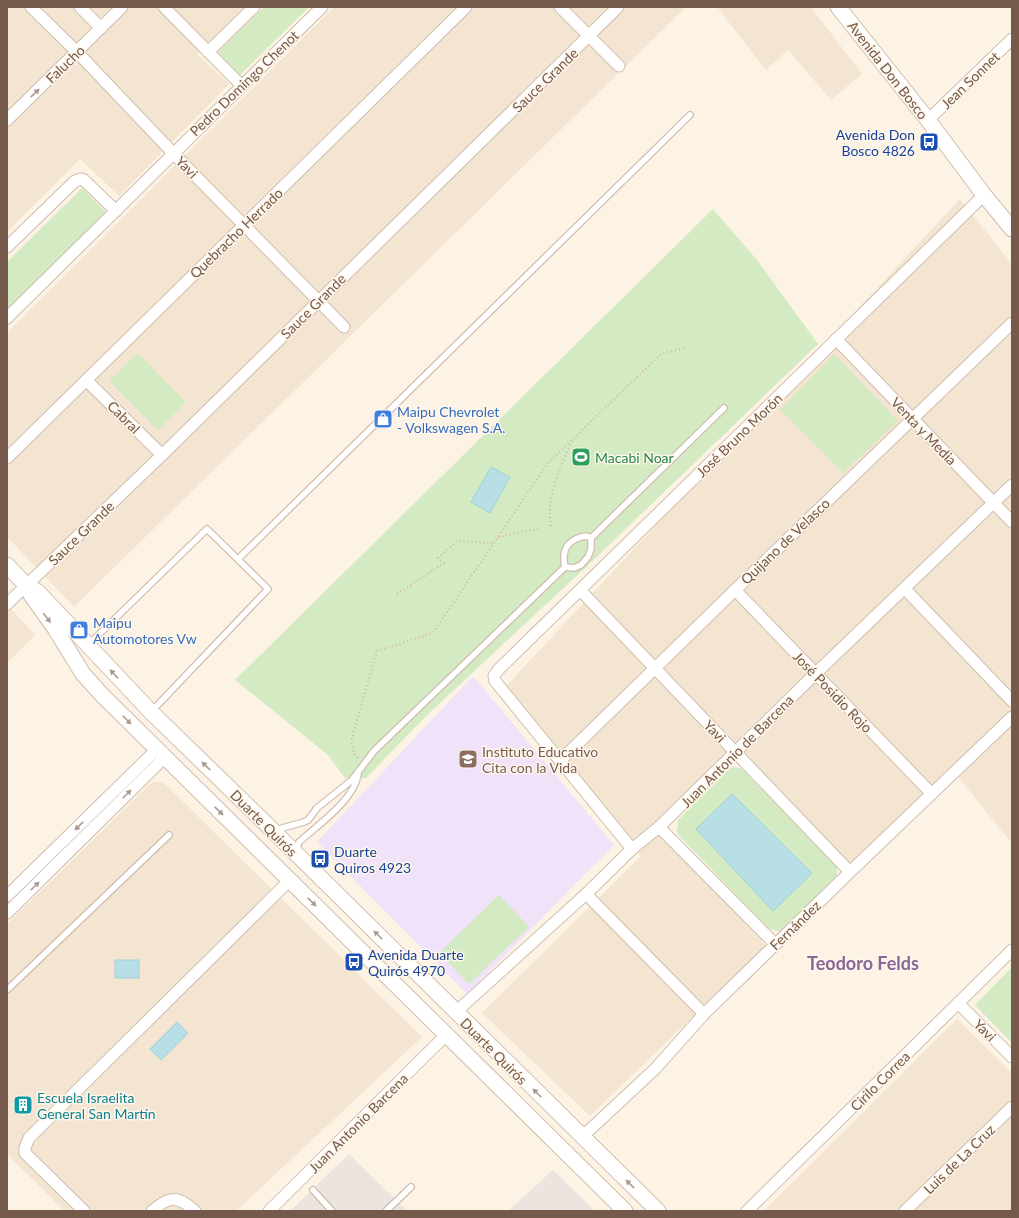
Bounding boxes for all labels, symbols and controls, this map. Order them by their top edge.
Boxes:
street label: Avenida Don Bosco [844,17,932,123]
street label: Pedro Domingo Chenot [186,27,302,139]
street label: Falucho [42,41,88,87]
street label: Sauce Grande [509,44,581,116]
street label: Jean Sonnet [937,48,1003,112]
one-way arrow [30,88,40,98]
place label: Avenida Don Bosco 4826 [836,126,915,159]
bus stop icon: Avenida Don Bosco 4826 [918,131,940,153]
street label: Yavi [172,152,202,182]
street label: Quebracho Herrado [186,184,286,282]
street label: Sauce Grande [277,270,349,342]
street label: José Bruno Morón [692,390,786,480]
street label: Venta y Media [887,394,961,468]
street label: Cabral [104,397,144,437]
place label: Maipu Chevrolet - Volkswagen S.A. [397,403,506,436]
shop icon: Maipu Chevrolet - Volkswagen S.A. [372,408,394,430]
sports icon: Macabi Noar [570,446,592,468]
place label: Macabi Noar [595,449,674,466]
street label: Quijano de Velasco [737,494,833,588]
street label: Sauce Grande [45,497,117,569]
one-way arrow [43,612,51,623]
place label: Maipu Automotores Vw [93,614,197,647]
shop icon: Maipu Automotores Vw [68,619,90,641]
street label: José Posidio Rojo [790,648,876,736]
one-way arrow [109,669,119,679]
street label: Juan Antonio de Barcena [677,691,797,811]
one-way arrow [122,715,132,725]
street label: Yavi [700,716,730,746]
place label: Instituto Educativo Cita con la Vida [482,743,598,776]
school or university icon: Instituto Educativo Cita con la Vida [457,748,479,770]
one-way arrow [201,761,211,771]
street label: Duarte Quirós [227,786,301,860]
one-way arrow [122,789,132,799]
one-way arrow [214,806,224,816]
one-way arrow [74,821,84,831]
place label: Duarte Quiros 4923 [334,843,411,876]
bus stop icon: Duarte Quiros 4923 [309,848,331,870]
one-way arrow [30,881,40,891]
one-way arrow [307,897,317,907]
street label: Fernández [766,897,824,953]
one-way arrow [373,931,383,940]
place label: Avenida Duarte Quirós 4970 [368,946,464,979]
bus stop icon: Avenida Duarte Quirós 4970 [343,951,365,973]
district label: Teodoro Felds [807,952,919,974]
street label: Duarte Quirós [457,1014,531,1088]
street label: Yavi [970,1015,1000,1045]
street label: Cirilo Correa [847,1048,913,1114]
street label: Juan Antonio Barcena [305,1070,411,1176]
one-way arrow [532,1088,542,1097]
place label: Escuela Israelita General San Martín [37,1089,156,1122]
building icon: Escuela Israelita General San Martín [12,1094,34,1116]
street label: Luis de La Cruz [920,1121,998,1197]
one-way arrow [625,1179,635,1189]

